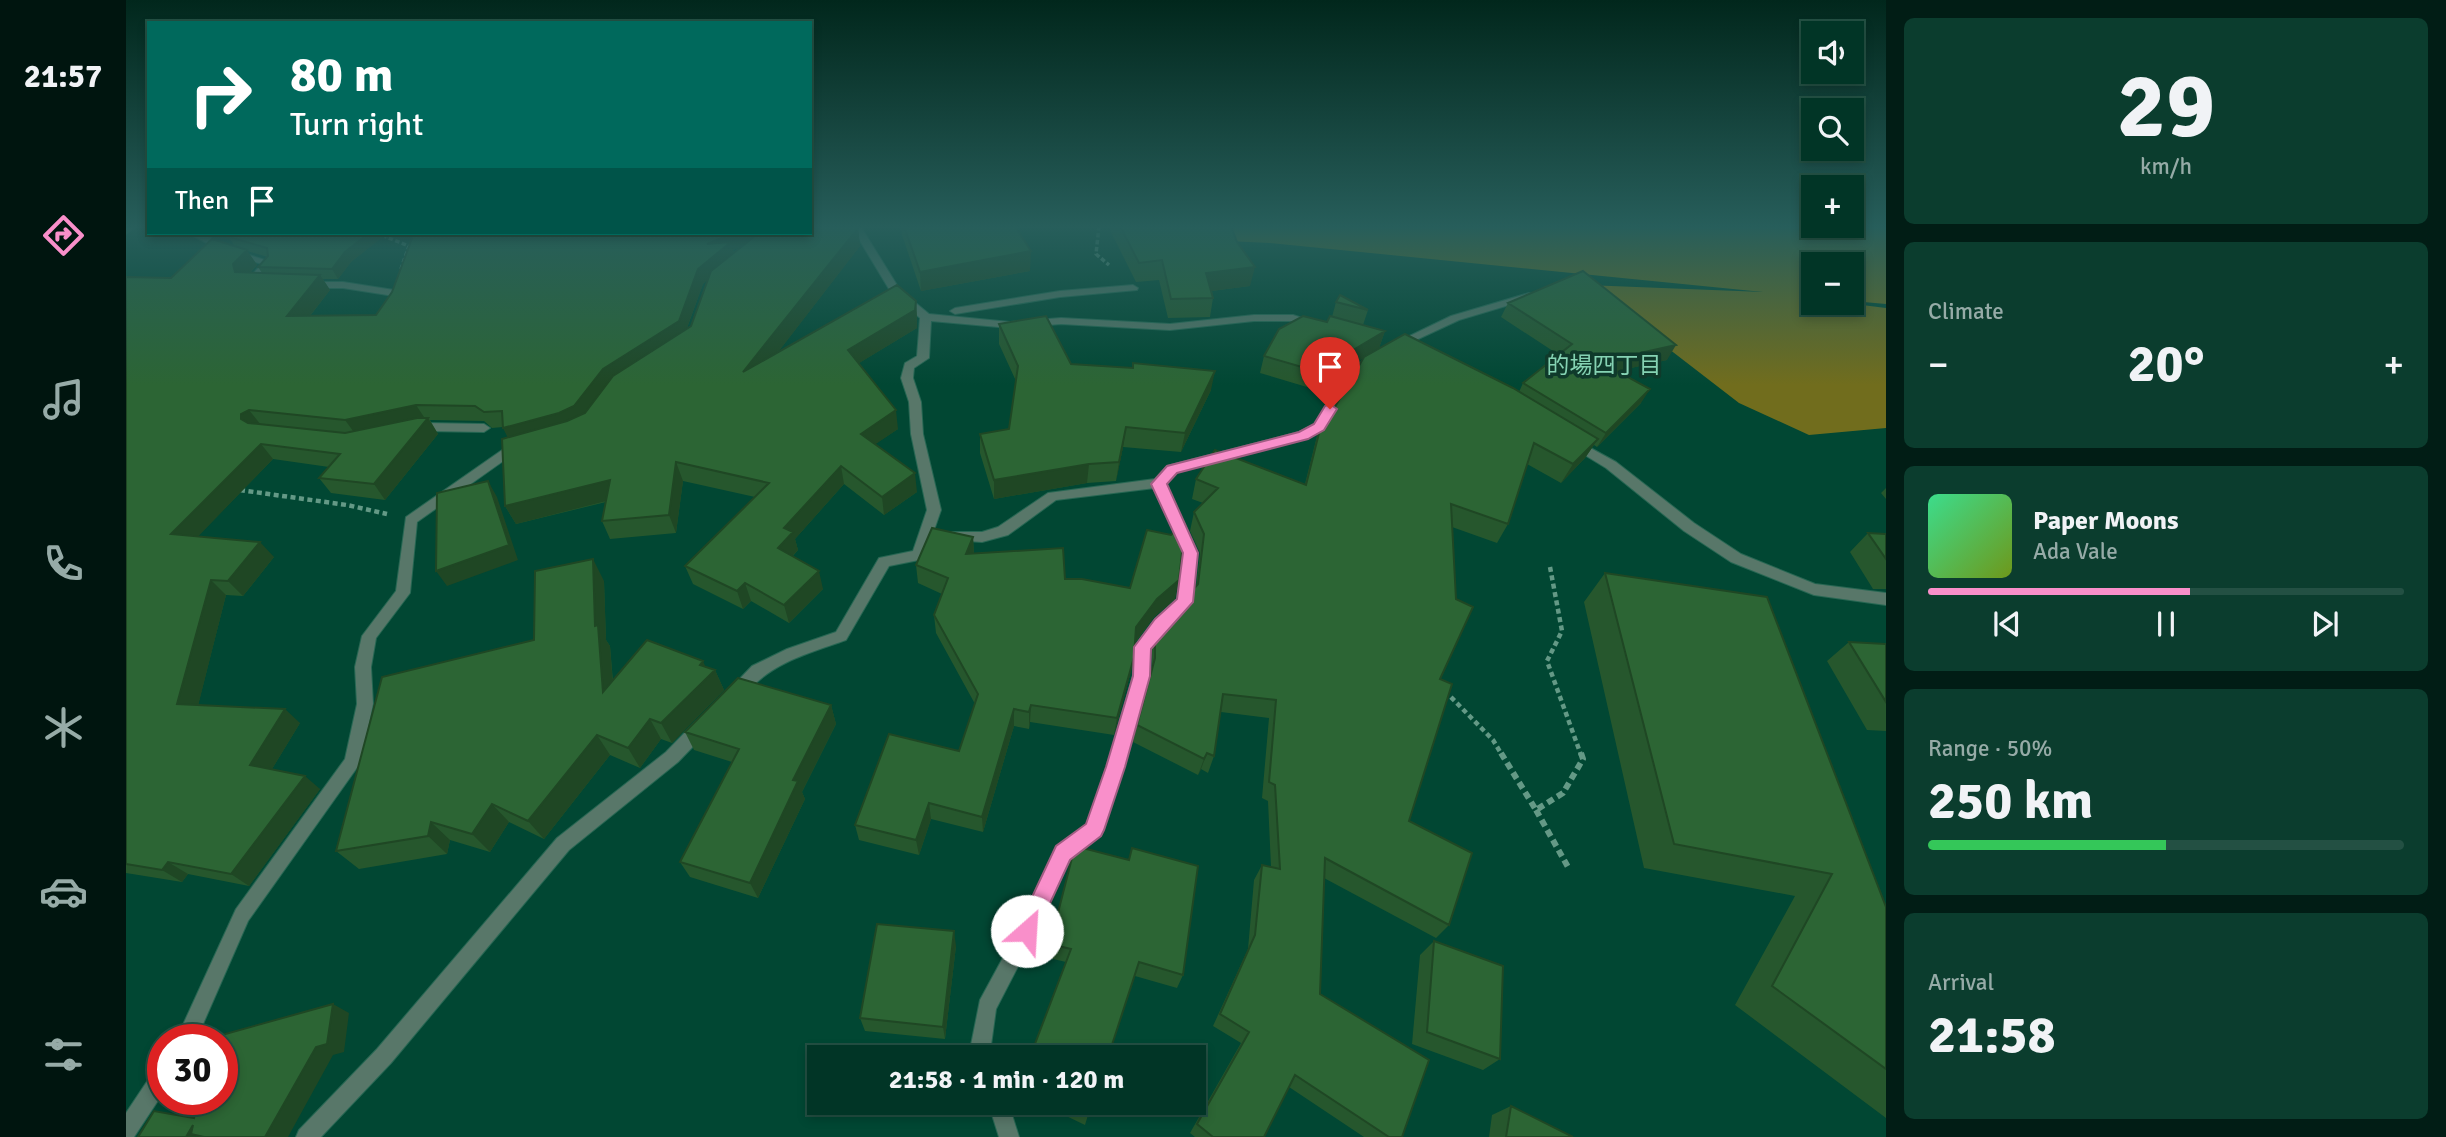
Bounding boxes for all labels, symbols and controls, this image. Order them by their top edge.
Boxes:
map controls [1801,21,1864,315]
button: sound [1801,21,1864,84]
text: 80 m [290,45,393,105]
icon: right [175,49,266,140]
text: 29 [2117,50,2215,163]
text: 21:57 [24,57,102,96]
button: search [1801,98,1864,161]
text: Turn right [290,105,423,144]
text: km/h [2140,152,2192,181]
button: + [1801,175,1864,238]
icon: arrive [243,182,281,220]
text: Then [175,185,229,217]
icon: directions [39,211,88,260]
button: − [1801,252,1864,315]
text: Climate [1928,297,2004,326]
text: 20° [2128,332,2204,396]
pin [1300,337,1360,409]
text: − [1928,341,1949,388]
text: + [2383,341,2404,388]
icon: arrive [1311,348,1349,386]
district label: 的場四丁目 [1547,351,1662,380]
icon: music [39,375,88,424]
text: Paper Moons [2033,505,2179,537]
text: Ada Vale [2033,537,2118,566]
icon: phone [39,539,88,588]
icon: previous [1988,605,2026,643]
icon: pause [2147,605,2185,643]
icon: next [2306,605,2344,643]
icon: climate [39,703,88,752]
text: Range · 50% [1928,734,2052,763]
text: 250 km [1928,769,2093,833]
icon: car [39,867,88,916]
position arrow [990,894,1064,968]
text: Arrival [1928,968,1994,997]
text: 21:58 [1928,1003,2056,1067]
speed limit sign: 30 [147,1024,238,1115]
icon: filters [39,1030,88,1079]
text: 21:58 · 1 min · 120 m [889,1064,1124,1096]

